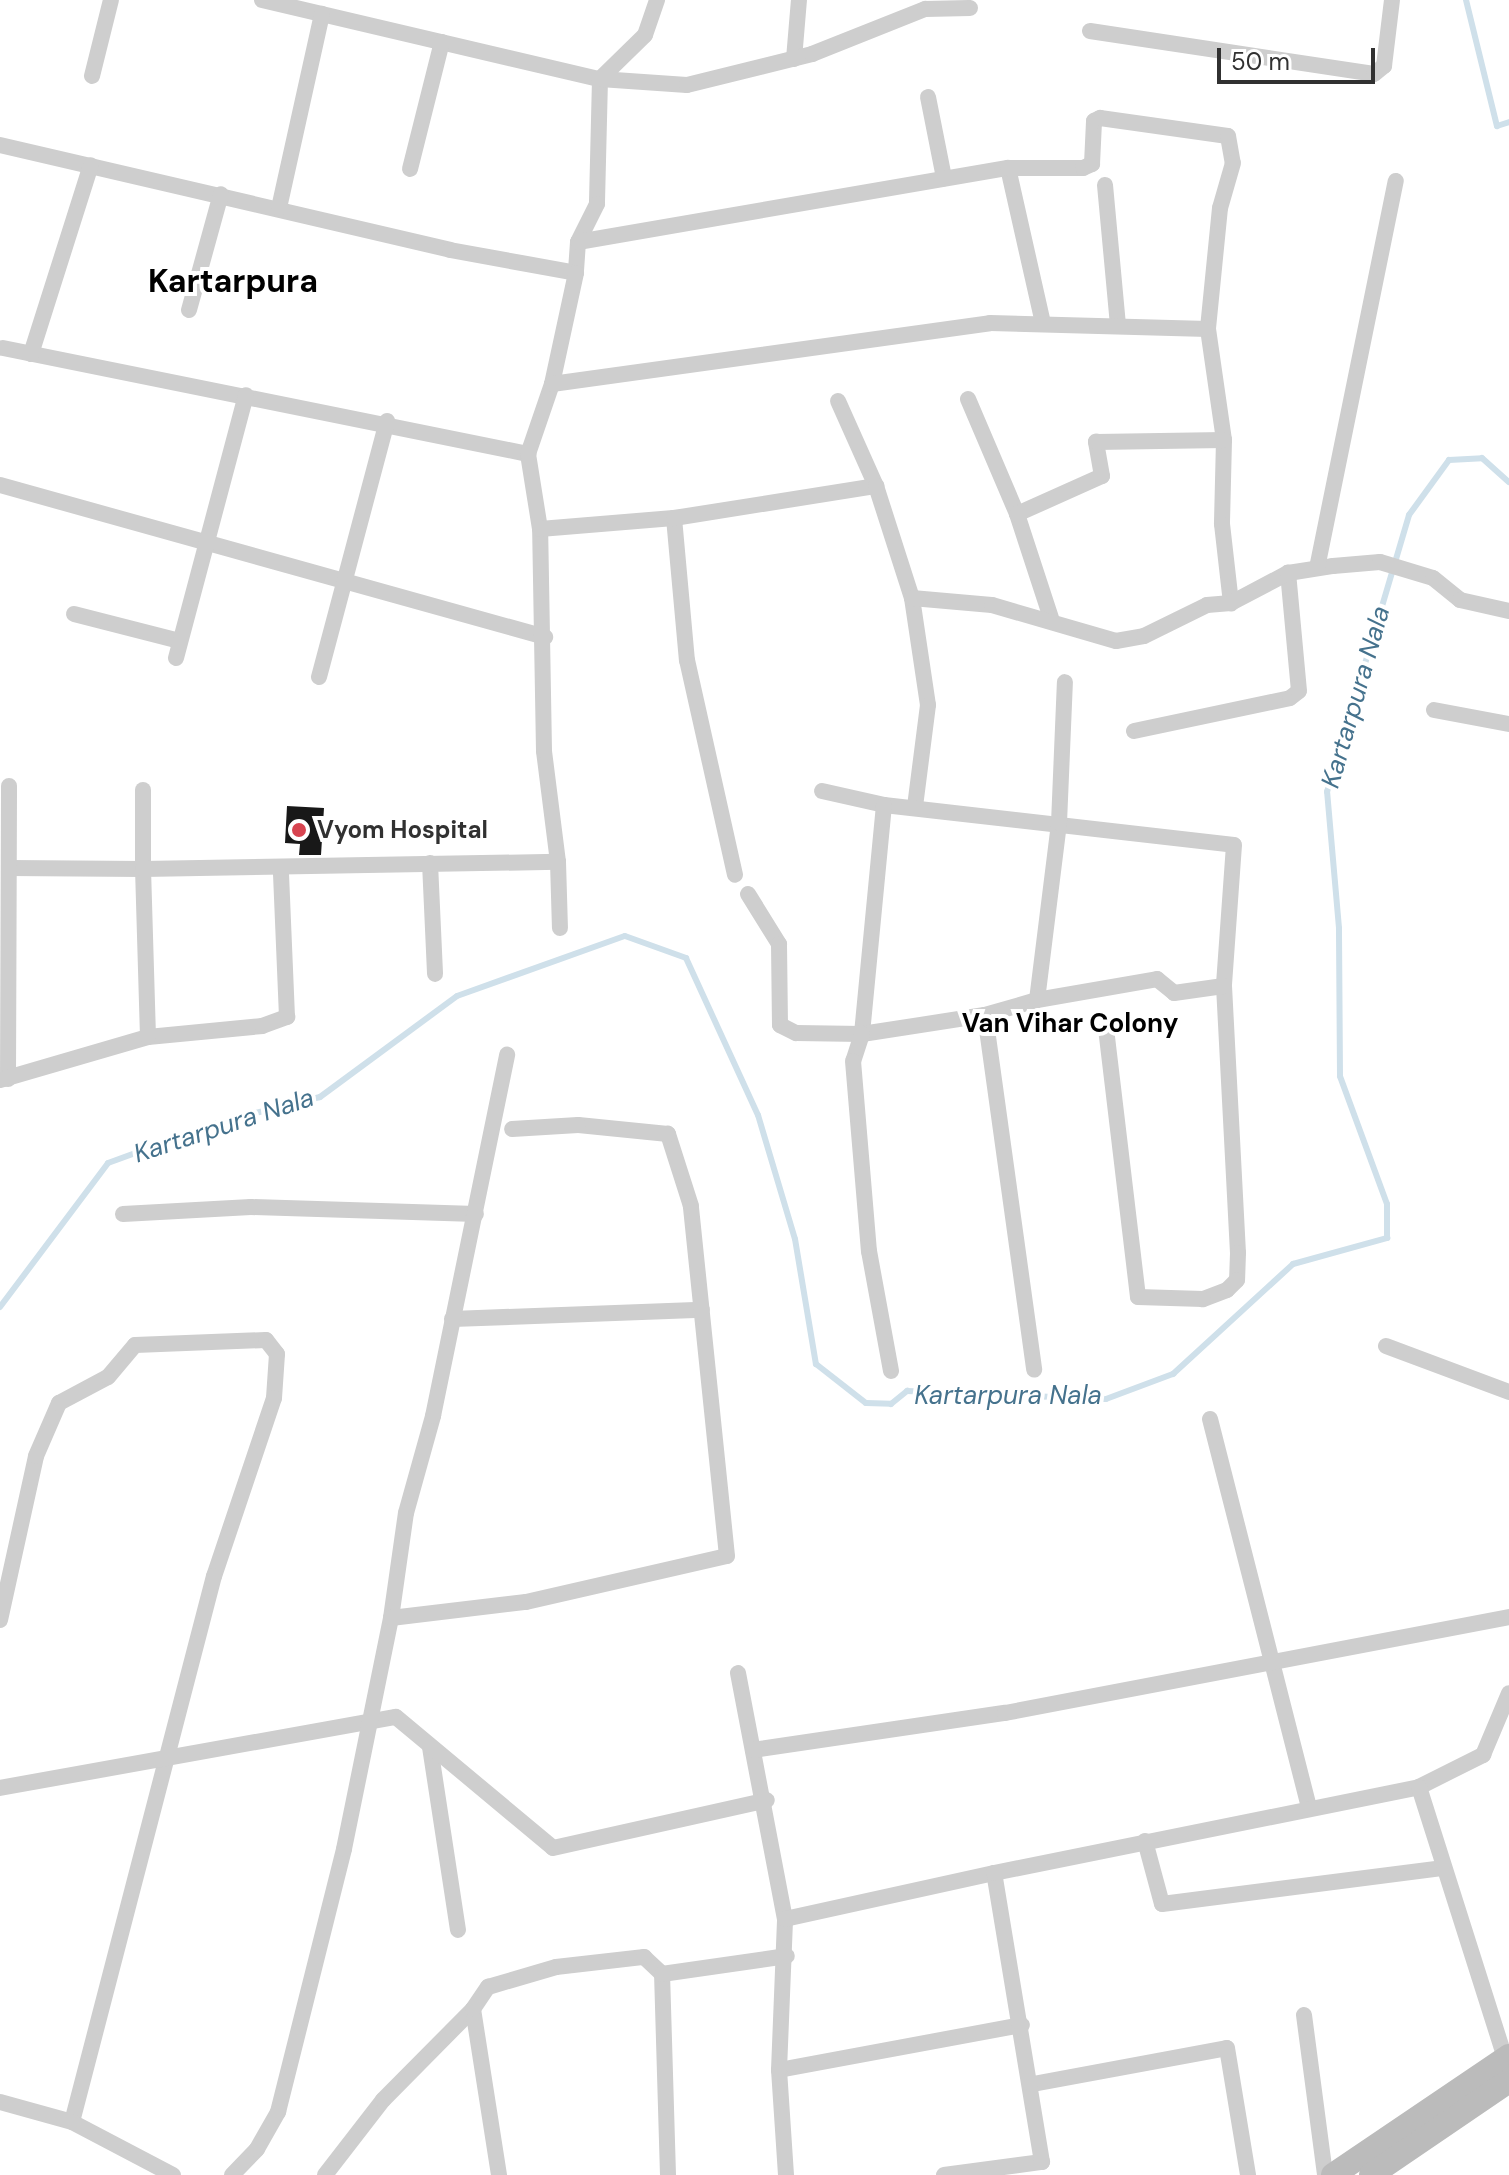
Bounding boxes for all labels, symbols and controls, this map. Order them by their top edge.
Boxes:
scale bar [1221,32,1379,82]
text: 50 m [1231,46,1290,77]
district label: Kartarpura [148,262,318,300]
water label: Kartarpura Nala [1315,602,1397,792]
place label: Vyom Hospital [317,816,488,844]
marker: Vyom Hospital [288,819,310,841]
district label: Van Vihar Colony [962,1008,1178,1040]
water label: Kartarpura Nala [130,1082,318,1170]
water label: Kartarpura Nala [914,1380,1102,1412]

